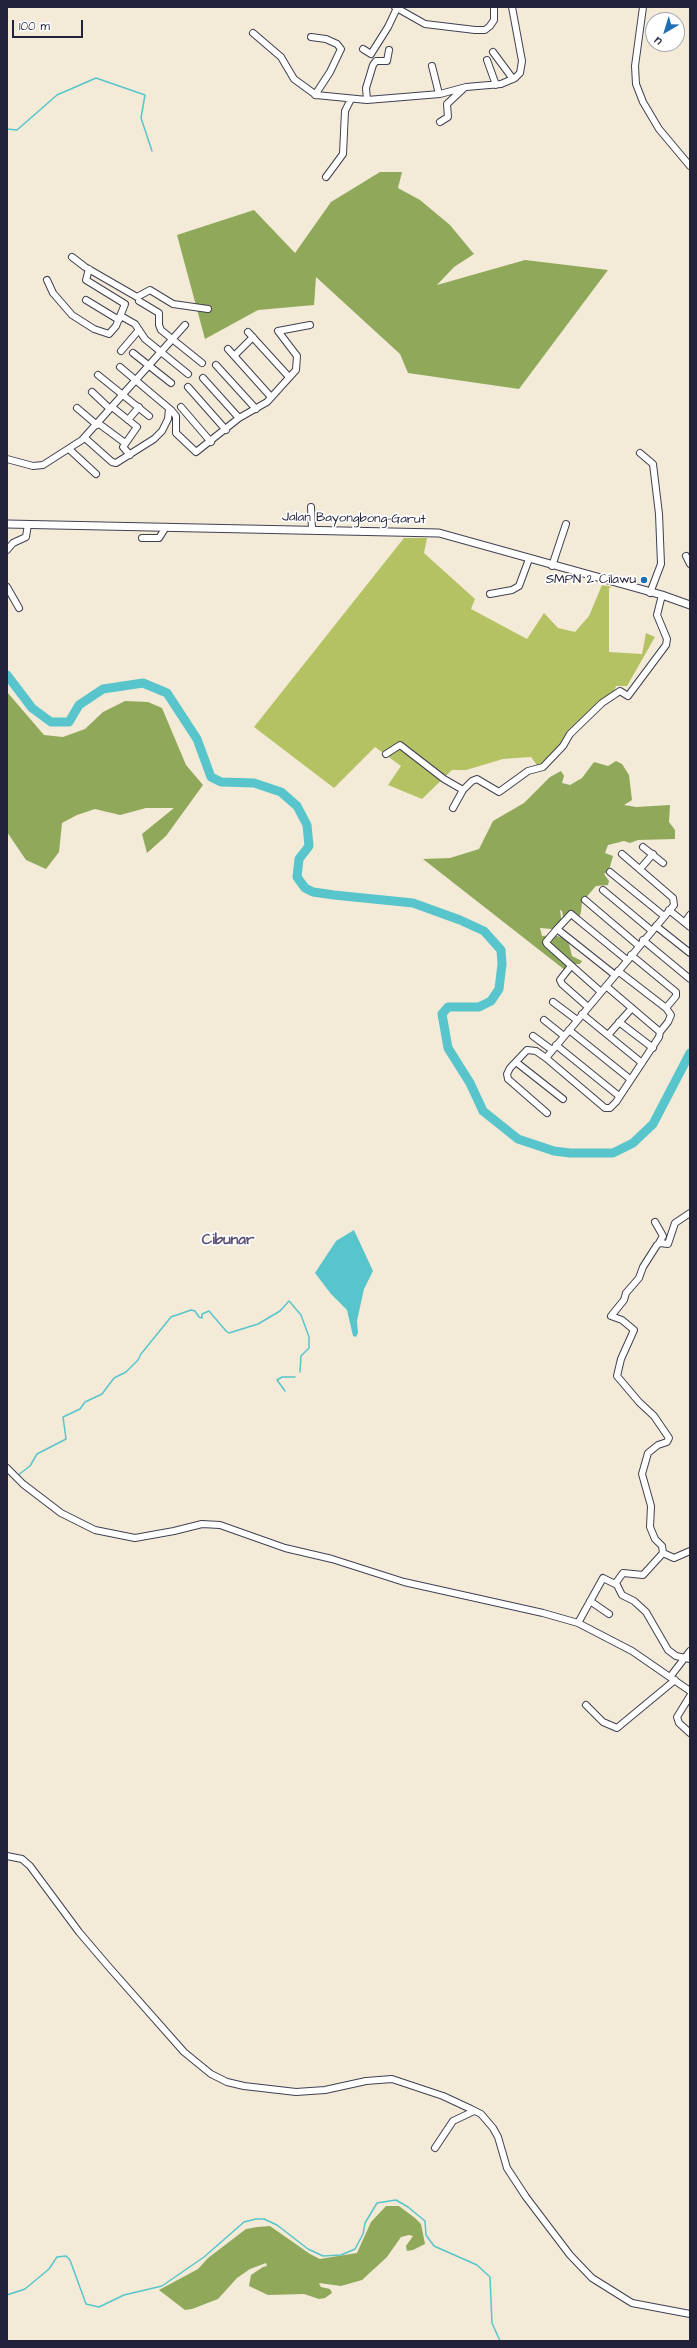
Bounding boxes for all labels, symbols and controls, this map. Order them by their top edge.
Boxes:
scale bar [14,12,85,38]
north arrow [645,12,685,52]
text: 100 m [19,18,50,35]
text: U [651,33,665,49]
street label: Jalan Bayongbong-Garut [282,510,426,528]
place label: SMPN 2 Cilawu [546,572,636,588]
marker: SMPN 2 Cilawu [639,575,649,585]
district label: Cibunar [202,1232,254,1250]

